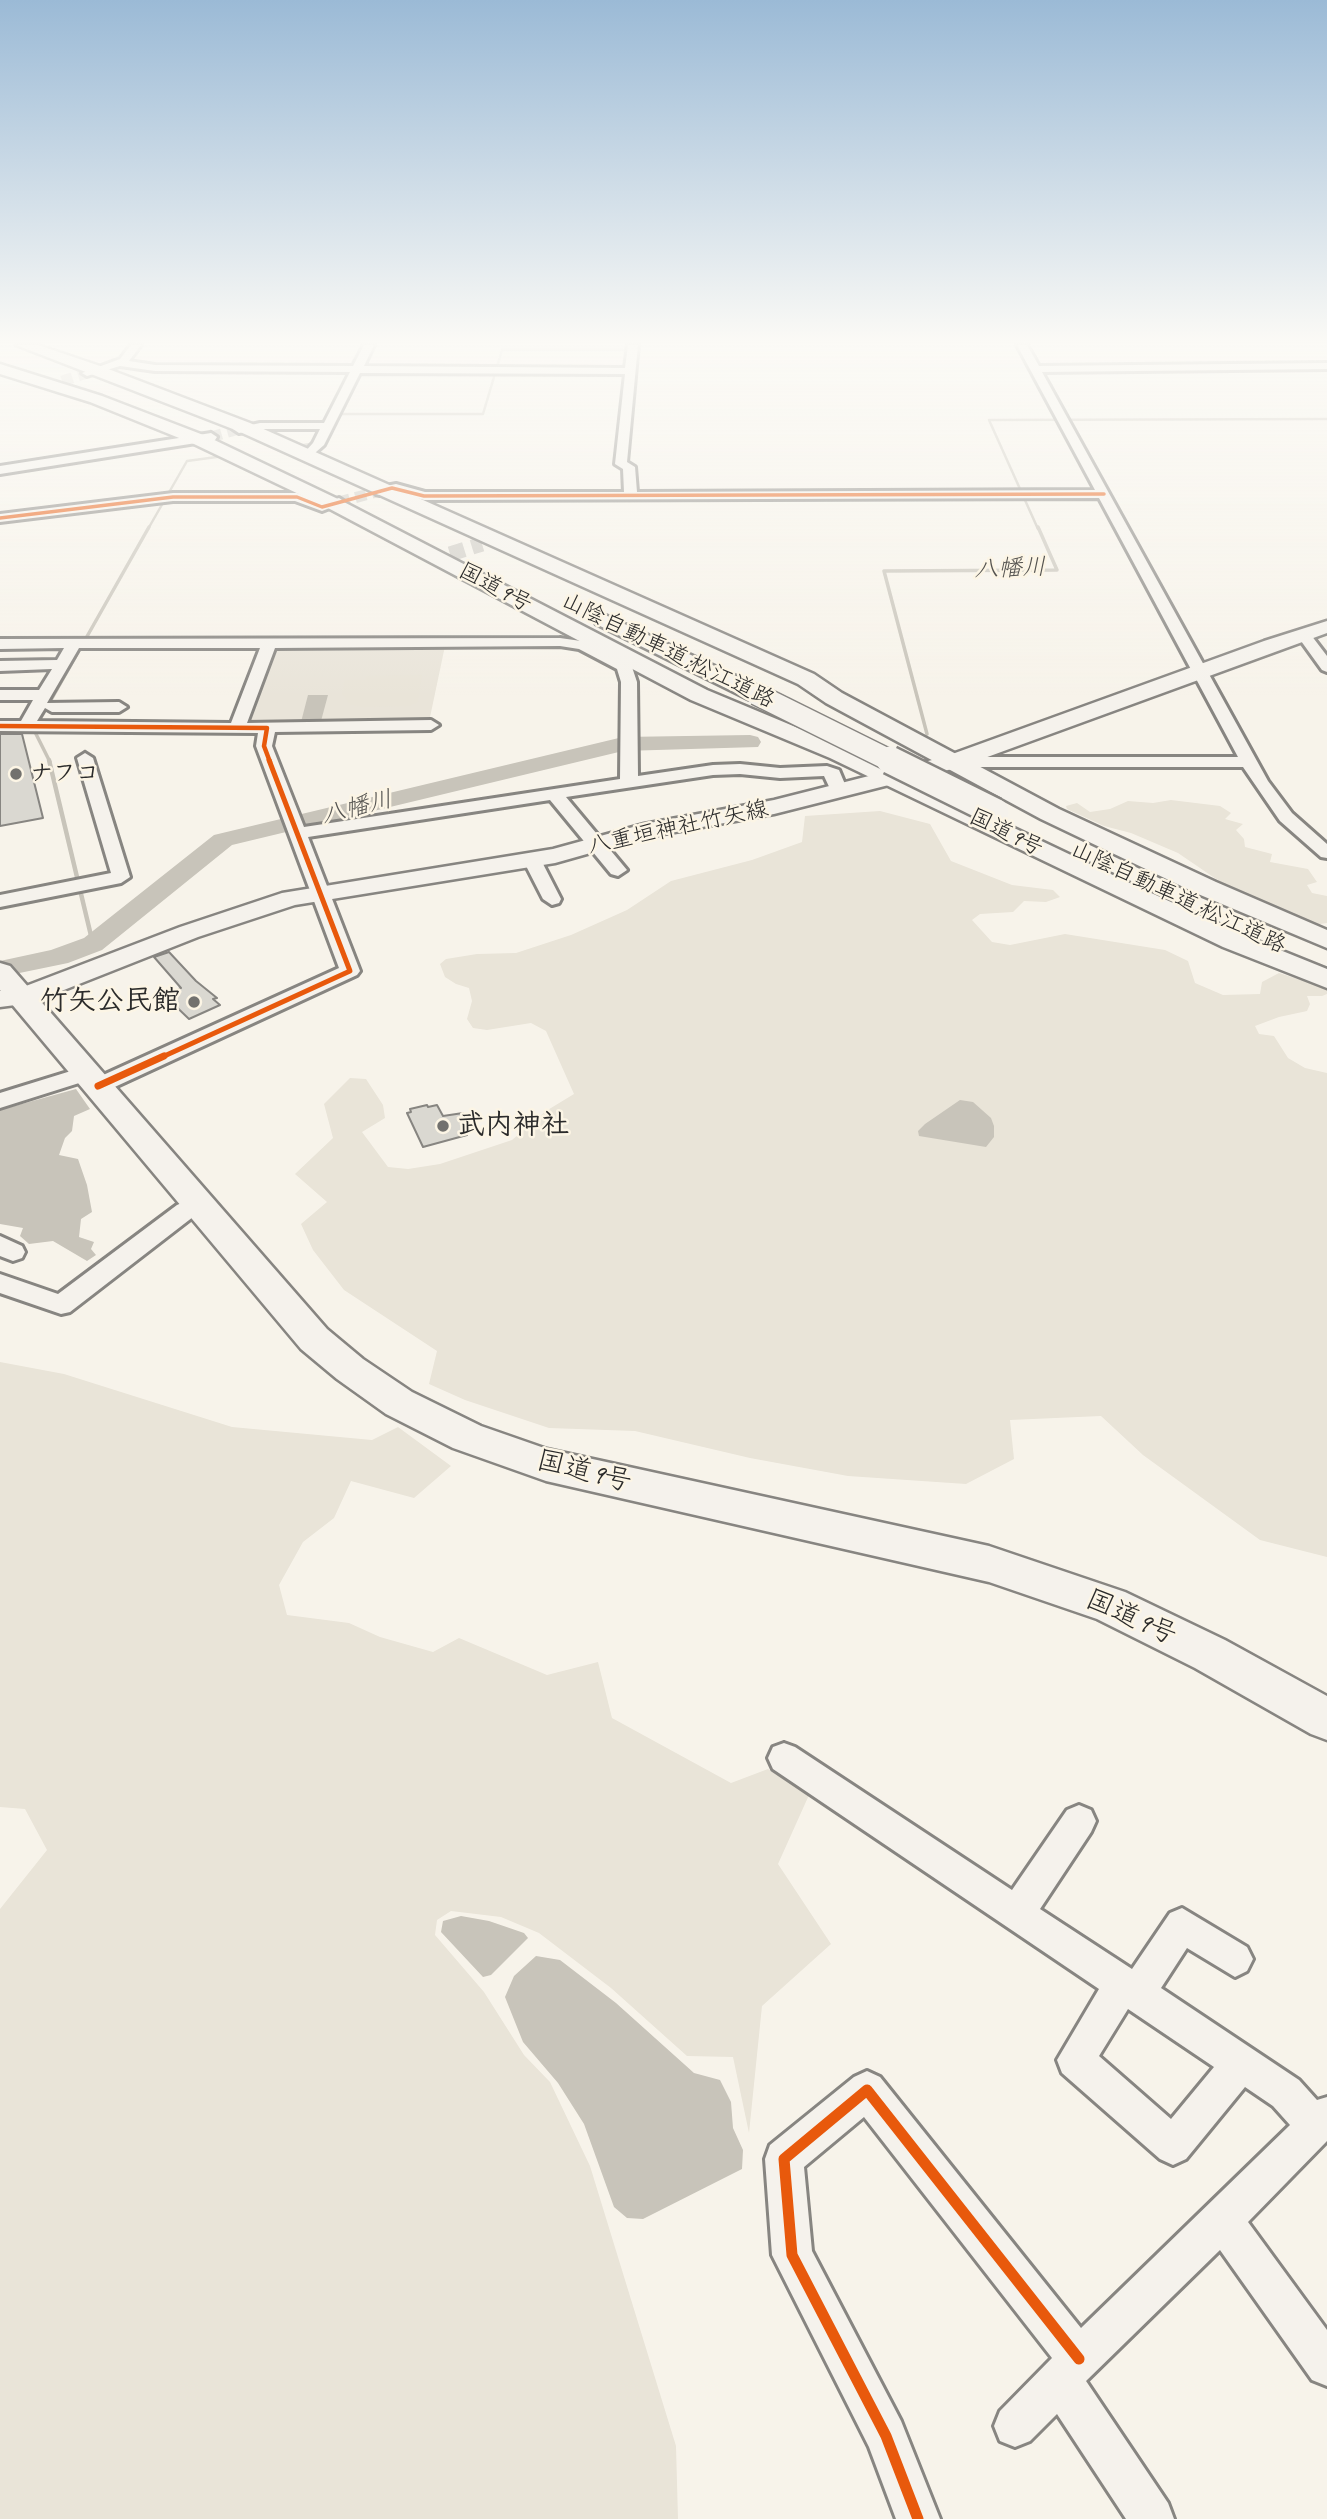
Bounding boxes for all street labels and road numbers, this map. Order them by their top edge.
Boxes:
street label: 国道9号 [453,557,537,619]
street label: 山陰自動車道;松江道路 [557,587,779,715]
street label: 八重垣神社竹矢線 [585,795,771,861]
street label: 国道9号 [964,803,1048,863]
street label: 山陰自動車道;松江道路 [1066,836,1290,960]
street label: 国道9号 [533,1444,635,1500]
street label: 国道9号 [1080,1583,1182,1653]

